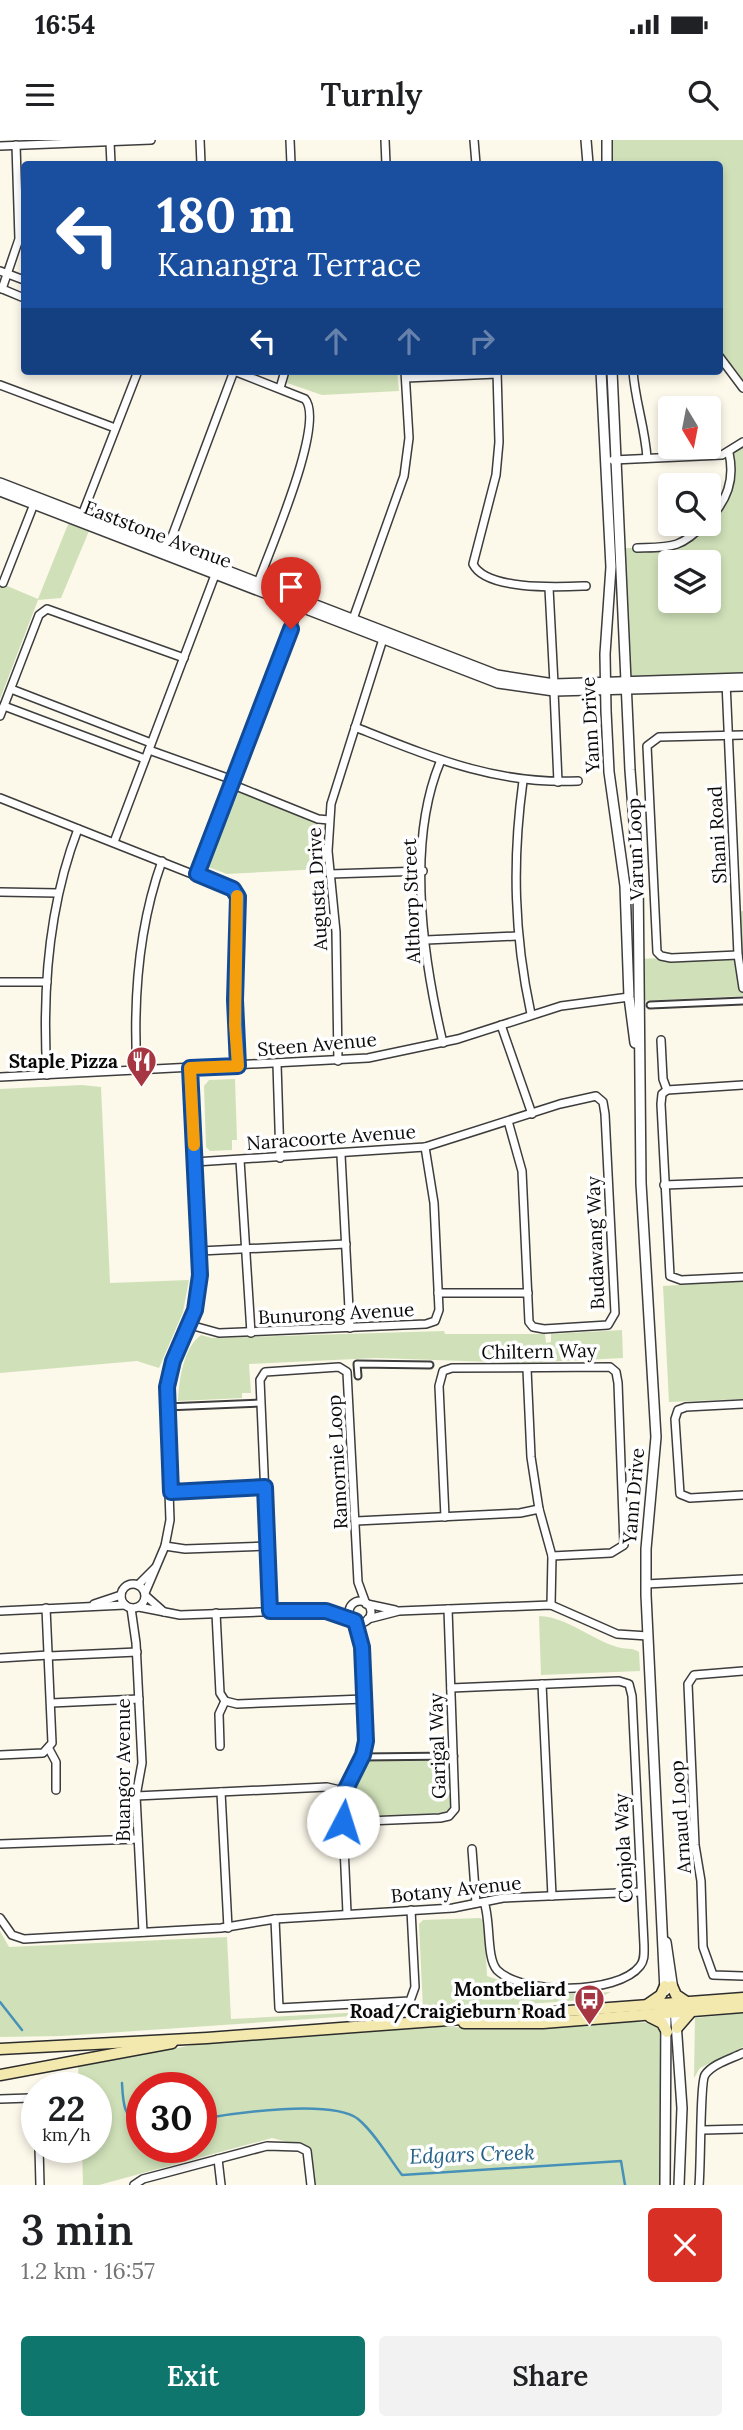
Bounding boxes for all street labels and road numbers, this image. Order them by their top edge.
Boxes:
street label: Eaststone Avenue [81,495,235,573]
street label: Yann Drive [575,676,605,775]
street label: Shani Road [702,785,732,885]
street label: Varun Loop [621,797,649,902]
street label: Augusta Drive [302,827,332,952]
street label: Althorp Street [397,837,425,965]
street label: Steen Avenue [256,1027,378,1061]
street label: Naracoorte Avenue [245,1119,417,1155]
street label: Budawang Way [581,1176,609,1310]
street label: Bunurong Avenue [257,1297,415,1329]
street label: Chiltern Way [481,1338,597,1364]
street label: Ramornie Loop [321,1394,353,1530]
street label: Yann Drive [617,1447,649,1546]
street label: Garigal Way [423,1693,451,1799]
street label: Buangor Avenue [111,1698,135,1842]
street label: Arnaud Loop [664,1759,696,1876]
street label: Conjola Way [608,1793,638,1903]
street label: Botany Avenue [390,1870,522,1908]

